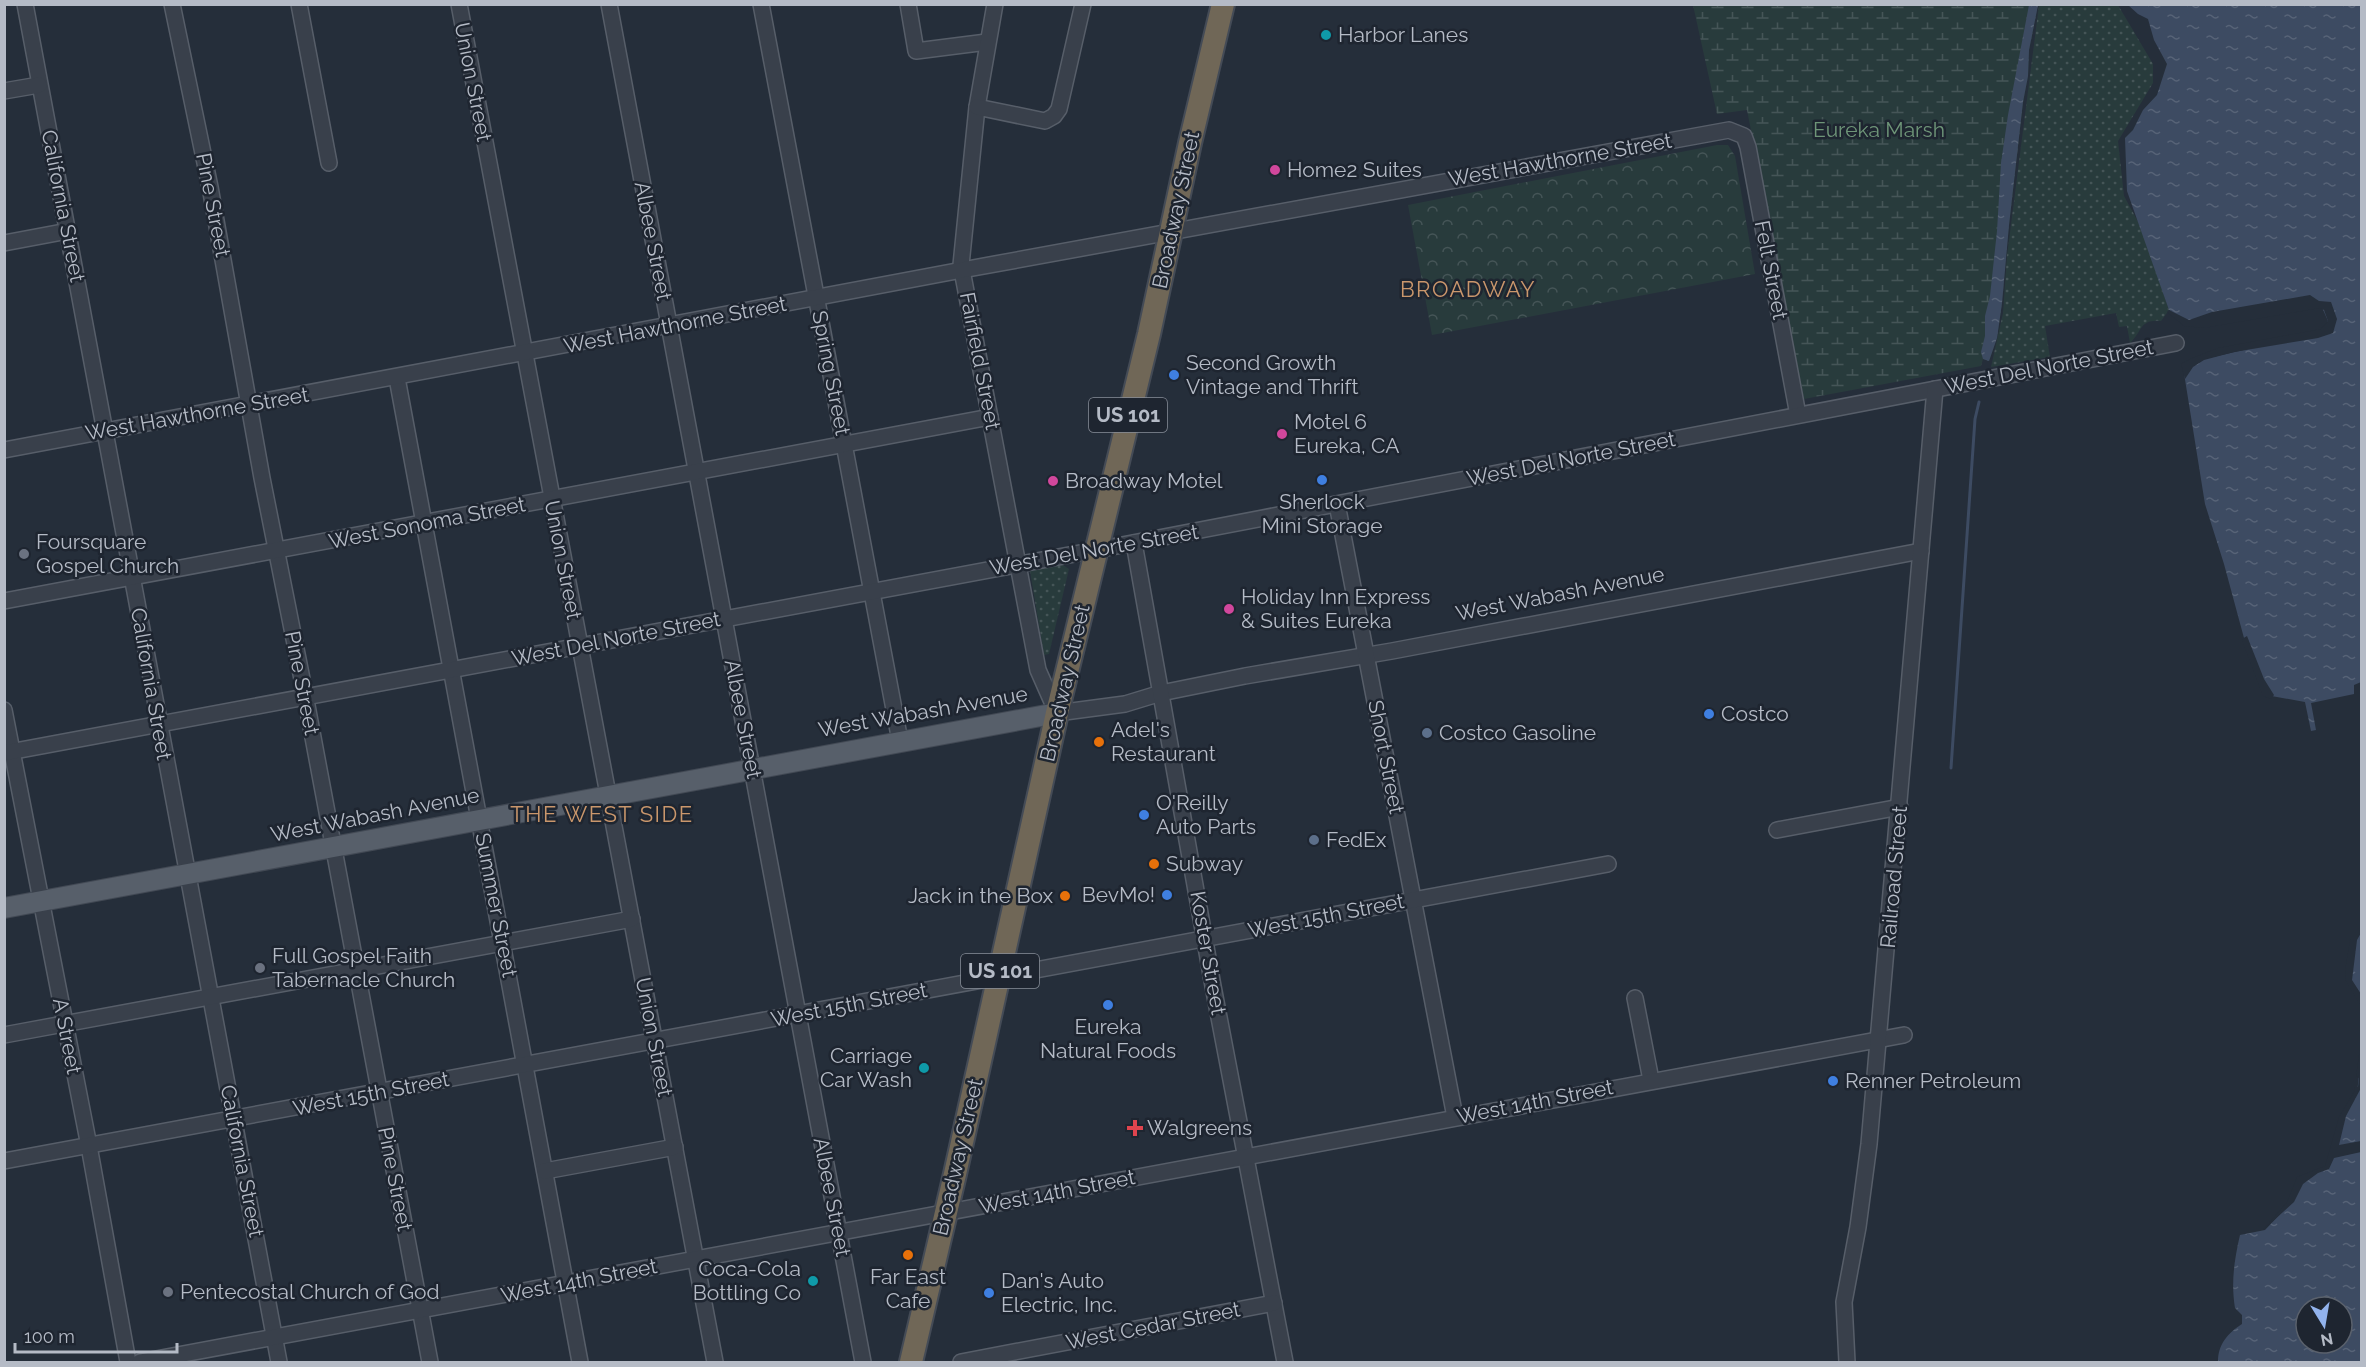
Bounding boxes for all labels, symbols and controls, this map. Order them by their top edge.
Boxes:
street label: Union Street [450,20,497,144]
place label: Harbor Lanes [1338,22,1468,47]
marker: Harbor Lanes [1319,28,1333,42]
park label: Eureka Marsh [1813,117,1945,142]
street label: California Street [36,128,90,284]
street label: West Hawthorne Street [1446,128,1674,191]
street label: Broadway Street [1147,129,1204,291]
street label: Pine Street [191,151,236,259]
place label: Home2 Suites [1287,157,1422,182]
marker: Home2 Suites [1268,163,1282,177]
street label: Albee Street [630,179,677,303]
street label: Felt Street [1750,218,1793,322]
district label: BROADWAY [1400,276,1536,302]
street label: Fairfield Street [955,290,1006,432]
street label: West Hawthorne Street [561,291,788,358]
street label: Spring Street [807,308,856,437]
street label: West Del Norte Street [1943,334,2155,399]
place label: Second Growth Vintage and Thrift [1186,350,1359,399]
marker: Second Growth Vintage and Thrift [1167,368,1181,382]
street label: West Hawthorne Street [83,382,311,445]
road number: US 101 [1089,398,1167,432]
place label: Motel 6 Eureka, CA [1294,409,1399,458]
street label: West Del Norte Street [1465,426,1677,491]
marker: Motel 6 Eureka, CA [1275,427,1289,441]
place label: Broadway Motel [1065,468,1223,493]
marker: Sherlock Mini Storage [1315,473,1329,487]
marker: Broadway Motel [1046,474,1060,488]
place label: Sherlock Mini Storage [1261,489,1383,538]
street label: West Sonoma Street [326,491,527,554]
street label: Union Street [540,498,587,622]
street label: West Del Norte Street [987,519,1200,580]
place label: Foursquare Gospel Church [36,529,179,578]
marker: Foursquare Gospel Church [17,547,31,561]
street label: West Wabash Avenue [1453,561,1666,626]
place label: Holiday Inn Express & Suites Eureka [1241,584,1430,633]
street label: Broadway Street [1034,602,1095,764]
marker: Holiday Inn Express & Suites Eureka [1222,602,1236,616]
street label: California Street [126,606,177,762]
street label: West Del Norte Street [510,606,722,671]
street label: Pine Street [280,629,325,737]
street label: Albee Street [720,657,767,781]
street label: West Wabash Avenue [816,681,1030,742]
street label: Short Street [1363,698,1410,816]
place label: Costco [1721,701,1789,726]
marker: Costco [1702,707,1716,721]
place label: Adel's Restaurant [1111,717,1216,766]
place label: Costco Gasoline [1439,720,1596,745]
marker: Costco Gasoline [1420,726,1434,740]
marker: Adel's Restaurant [1092,735,1106,749]
street label: West Wabash Avenue [268,782,481,847]
place label: O'Reilly Auto Parts [1156,790,1256,839]
district label: THE WEST SIDE [510,801,694,827]
street label: Railroad Street [1875,805,1912,949]
marker: O'Reilly Auto Parts [1137,808,1151,822]
place label: FedEx [1326,827,1387,852]
street label: Summer Street [470,831,523,979]
marker: FedEx [1307,833,1321,847]
place label: Subway [1166,851,1243,876]
marker: Subway [1147,857,1161,871]
place label: BevMo! [1082,882,1155,907]
place label: Jack in the Box [908,883,1053,908]
marker: BevMo! [1160,888,1174,902]
street label: West 15th Street [1246,888,1406,943]
marker: Jack in the Box [1058,889,1072,903]
street label: Koster Street [1185,889,1232,1017]
place label: Full Gospel Faith Tabernacle Church [272,943,455,992]
road number: US 101 [961,954,1039,988]
marker: Full Gospel Faith Tabernacle Church [253,961,267,975]
street label: Union Street [631,975,678,1099]
street label: West 15th Street [769,977,929,1032]
street label: A Street [48,996,87,1076]
marker: Eureka Natural Foods [1101,998,1115,1012]
place label: Eureka Natural Foods [1040,1014,1176,1063]
place label: Carriage Car Wash [820,1043,912,1092]
marker: Carriage Car Wash [917,1061,931,1075]
street label: West 15th Street [291,1066,451,1121]
place label: Renner Petroleum [1845,1068,2021,1093]
street label: West 14th Street [1455,1074,1615,1129]
marker: Renner Petroleum [1826,1074,1840,1088]
street label: Broadway Street [927,1076,988,1238]
street label: California Street [215,1083,269,1239]
place label: Walgreens [1147,1115,1252,1140]
marker: Walgreens [1128,1121,1142,1135]
street label: Pine Street [373,1125,418,1233]
street label: Albee Street [809,1135,856,1259]
street label: West 14th Street [977,1164,1137,1219]
marker: Far East Cafe [901,1248,915,1262]
street label: West 14th Street [499,1253,659,1308]
place label: Coca-Cola Bottling Co [693,1256,801,1305]
place label: Far East Cafe [870,1264,946,1313]
place label: Dan's Auto Electric, Inc. [1001,1268,1117,1317]
marker: Coca-Cola Bottling Co [806,1274,820,1288]
place label: Pentecostal Church of God [180,1279,440,1304]
marker: Pentecostal Church of God [161,1285,175,1299]
marker: Dan's Auto Electric, Inc. [982,1286,996,1300]
north arrow [2294,1295,2354,1355]
street label: West Cedar Street [1064,1296,1242,1355]
scale bar [15,1316,177,1354]
text: 100 m [24,1326,75,1347]
text: N [2319,1329,2335,1350]

